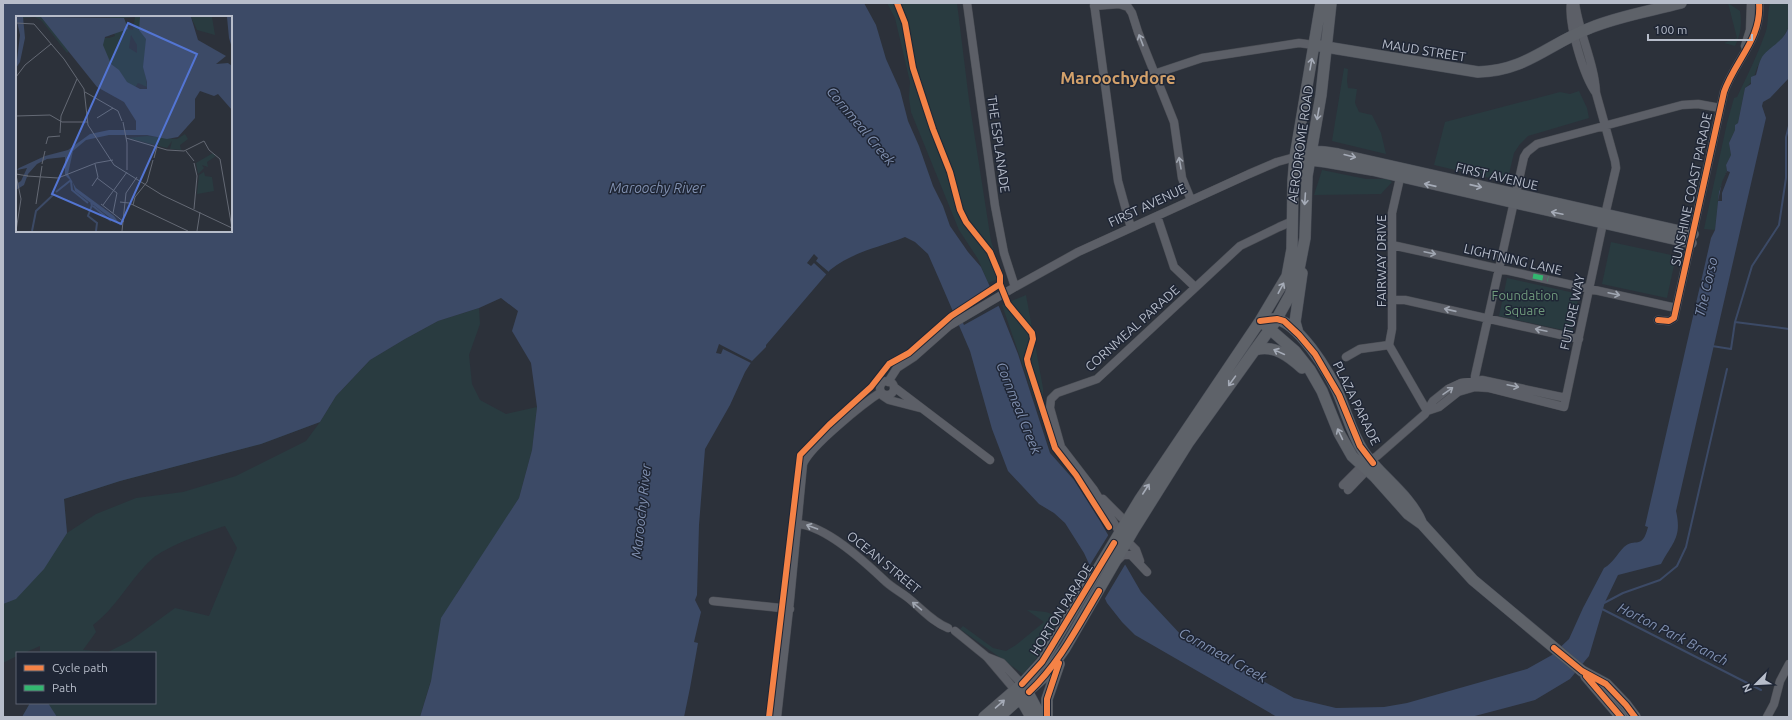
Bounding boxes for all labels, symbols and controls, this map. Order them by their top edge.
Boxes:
inset map [16,16,232,232]
scale bar [1648,16,1752,42]
text: 100 m [1654,23,1687,36]
one-way arrow [1136,35,1144,47]
street label: MAUD STREET [1381,36,1467,64]
one-way arrow [1307,57,1315,70]
district label: Maroochydore [1060,68,1176,87]
water label: Cornmeal Creek [823,83,899,169]
street label: AERODROME ROAD [1285,84,1315,204]
street label: THE ESPLANADE [985,94,1013,194]
one-way arrow [1314,107,1322,120]
street label: SUNSHINE COAST PARADE [1668,111,1714,267]
one-way arrow [1343,153,1356,161]
one-way arrow [1175,157,1183,170]
street label: FIRST AVENUE [1454,160,1540,192]
water label: Maroochy River [610,180,705,196]
one-way arrow [1424,180,1437,188]
street label: FIRST AVENUE [1106,181,1188,229]
one-way arrow [1469,183,1482,191]
one-way arrow [1302,192,1309,205]
one-way arrow [1551,208,1564,216]
street label: FAIRWAY DRIVE [1374,215,1388,307]
street label: LIGHTNING LANE [1463,241,1563,277]
one-way arrow [1423,249,1436,257]
water label: The Corso [1691,255,1721,318]
street label: FUTURE WAY [1557,272,1587,351]
street label: CORNMEAL PARADE [1082,282,1182,374]
one-way arrow [1277,282,1285,294]
park label: Foundation Square [1492,288,1558,317]
one-way arrow [1607,290,1620,298]
one-way arrow [1444,306,1457,313]
one-way arrow [1535,326,1548,334]
one-way arrow [1273,348,1285,355]
street label: PLAZA PARADE [1331,359,1383,447]
water label: Cornmeal Creek [993,360,1045,457]
one-way arrow [1228,376,1236,387]
one-way arrow [1506,383,1519,391]
one-way arrow [1442,387,1453,395]
one-way arrow [1336,429,1343,441]
water label: Maroochy River [628,462,654,559]
one-way arrow [1142,484,1150,495]
one-way arrow [806,523,819,530]
street label: OCEAN STREET [845,528,923,596]
street label: HORTON PARADE [1027,560,1095,658]
water label: Horton Park Branch [1615,599,1731,669]
one-way arrow [911,601,922,610]
water label: Cornmeal Creek [1176,624,1270,686]
legend [16,652,156,704]
text: Cycle path [52,661,108,674]
north arrow [1736,664,1776,704]
text: Path [52,681,77,694]
text: N [1740,682,1754,694]
one-way arrow [995,699,1005,708]

